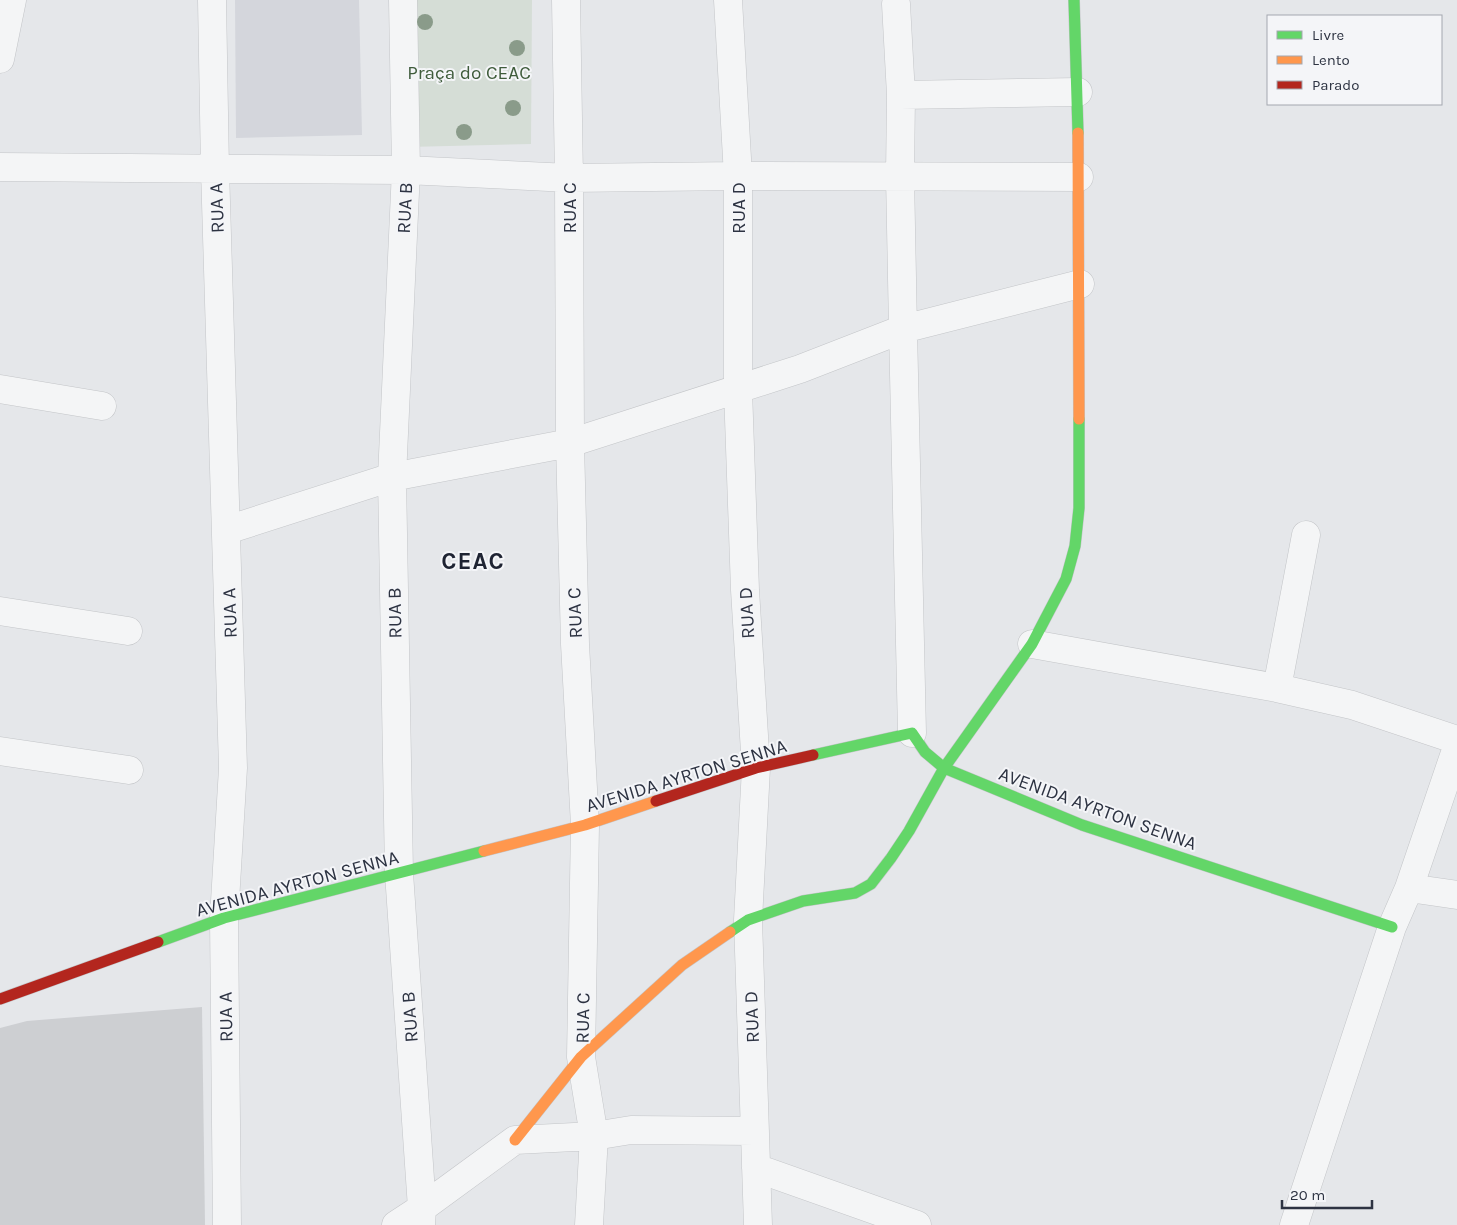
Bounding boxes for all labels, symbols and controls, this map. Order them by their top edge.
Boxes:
legend [1267,15,1442,105]
text: Livre [1312,26,1344,44]
text: Lento [1312,51,1350,69]
park label: Praça do CEAC [407,62,531,84]
text: Parado [1312,76,1359,94]
street label: RUA A [205,182,229,234]
street label: RUA B [393,182,417,234]
street label: RUA C [559,182,581,234]
street label: RUA D [728,182,750,234]
district label: CEAC [441,547,505,575]
street label: RUA D [735,586,759,639]
street label: RUA A [218,587,242,639]
street label: RUA B [384,587,406,639]
street label: RUA C [563,587,587,639]
street label: AVENIDA AYRTON SENNA [583,735,789,817]
street label: AVENIDA AYRTON SENNA [996,763,1200,855]
street label: AVENIDA AYRTON SENNA [194,846,401,922]
street label: RUA B [397,991,423,1043]
street label: RUA D [740,991,764,1043]
street label: RUA A [215,992,237,1042]
street label: RUA C [572,992,594,1044]
scale bar [1282,1178,1372,1210]
text: 20 m [1290,1186,1325,1204]

